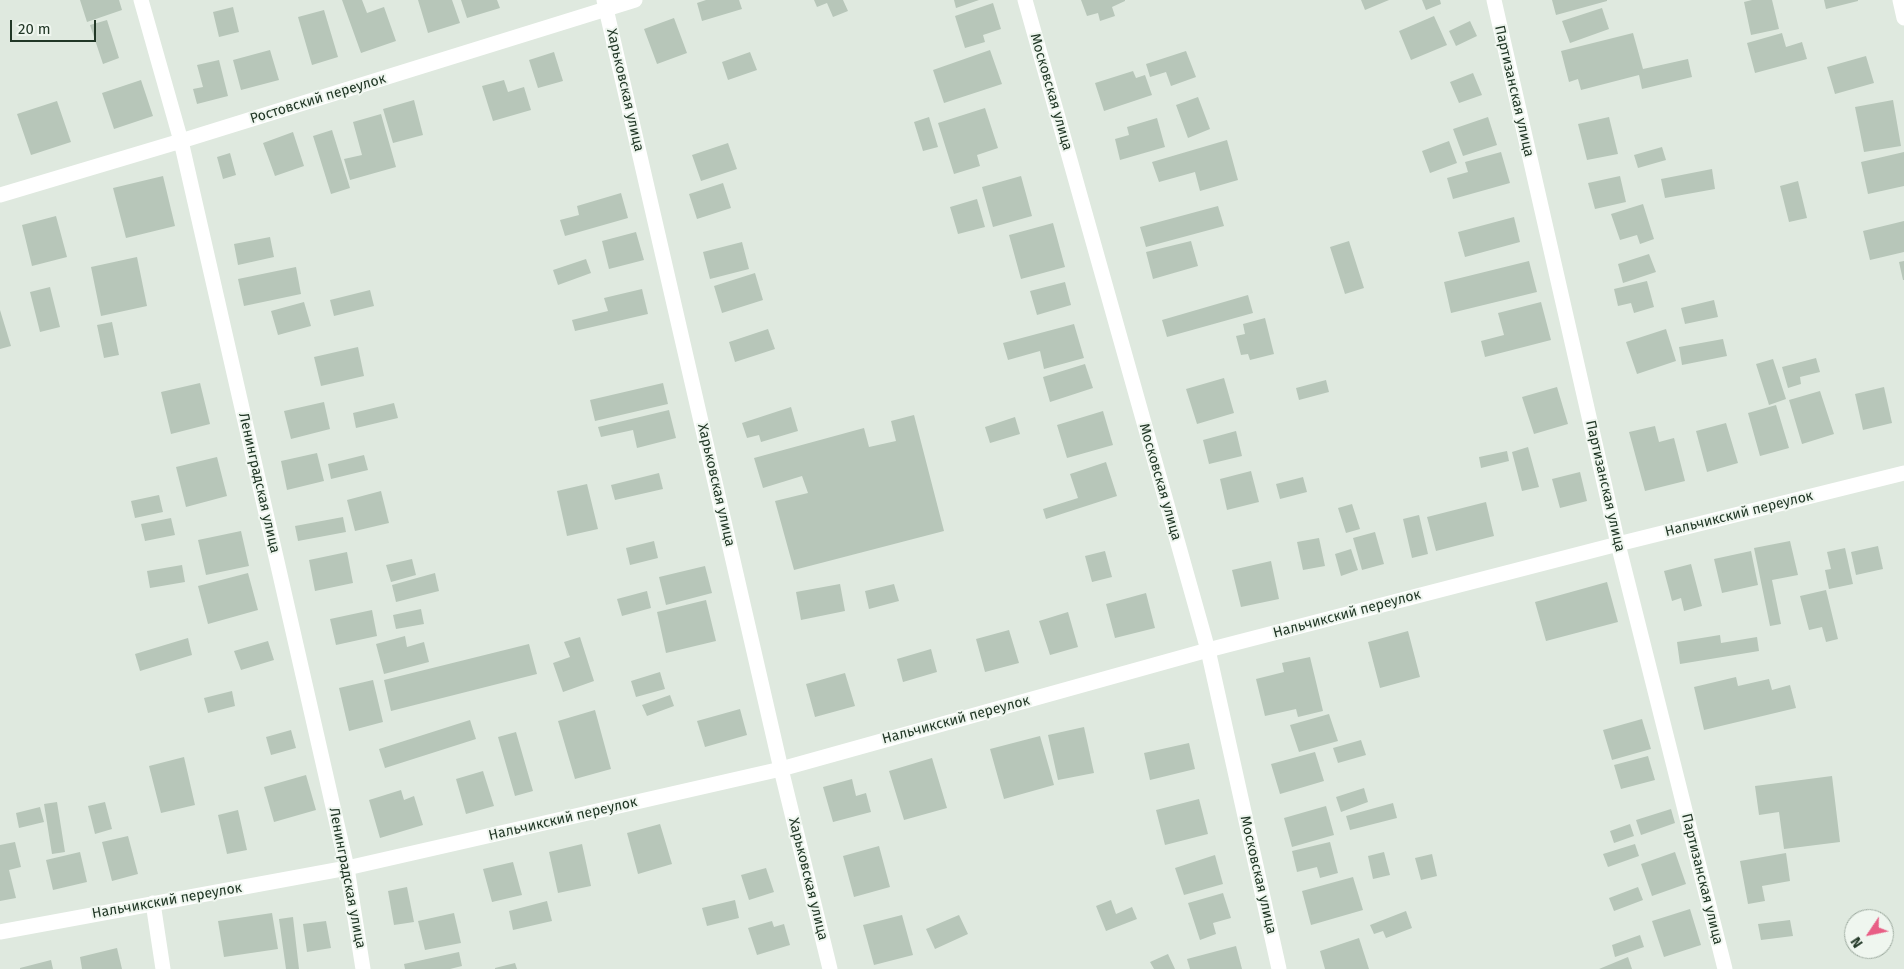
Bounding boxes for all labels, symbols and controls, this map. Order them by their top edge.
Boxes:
scale bar [12,10,99,42]
text: 20 m [18,20,51,38]
street label: Партизанская улица [1491,24,1537,158]
street label: Харьковская улица [603,27,647,153]
street label: Московская улица [1026,32,1076,152]
street label: Ростовский переулок [248,70,388,128]
street label: Ленинградская улица [235,411,283,555]
street label: Партизанская улица [1582,419,1628,553]
street label: Харьковская улица [694,422,738,548]
street label: Московская улица [1135,422,1185,542]
street label: Нальчикский переулок [1663,487,1815,541]
street label: Нальчикский переулок [1271,586,1423,642]
street label: Нальчикский переулок [880,692,1032,748]
street label: Нальчикский переулок [487,794,639,844]
street label: Ленинградская улица [325,806,369,950]
street label: Партизанская улица [1678,812,1726,946]
street label: Московская улица [1236,814,1280,936]
street label: Харьковская улица [785,816,831,942]
street label: Нальчикский переулок [91,880,243,922]
north arrow [1844,909,1894,959]
text: N [1847,934,1867,951]

